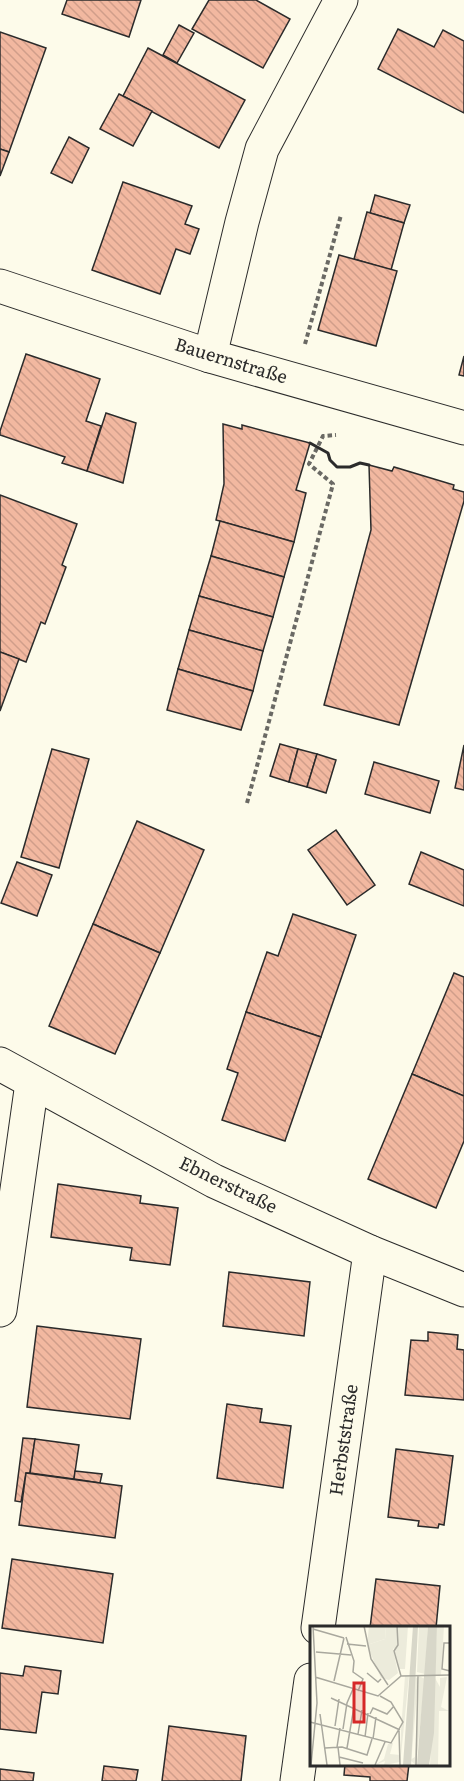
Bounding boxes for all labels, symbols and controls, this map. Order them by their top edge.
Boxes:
street label: Bauernstraße [172,330,291,390]
street label: Ebnerstraße [175,1148,282,1219]
street label: Herbststraße [321,1382,364,1497]
inset map [310,1626,449,1766]

